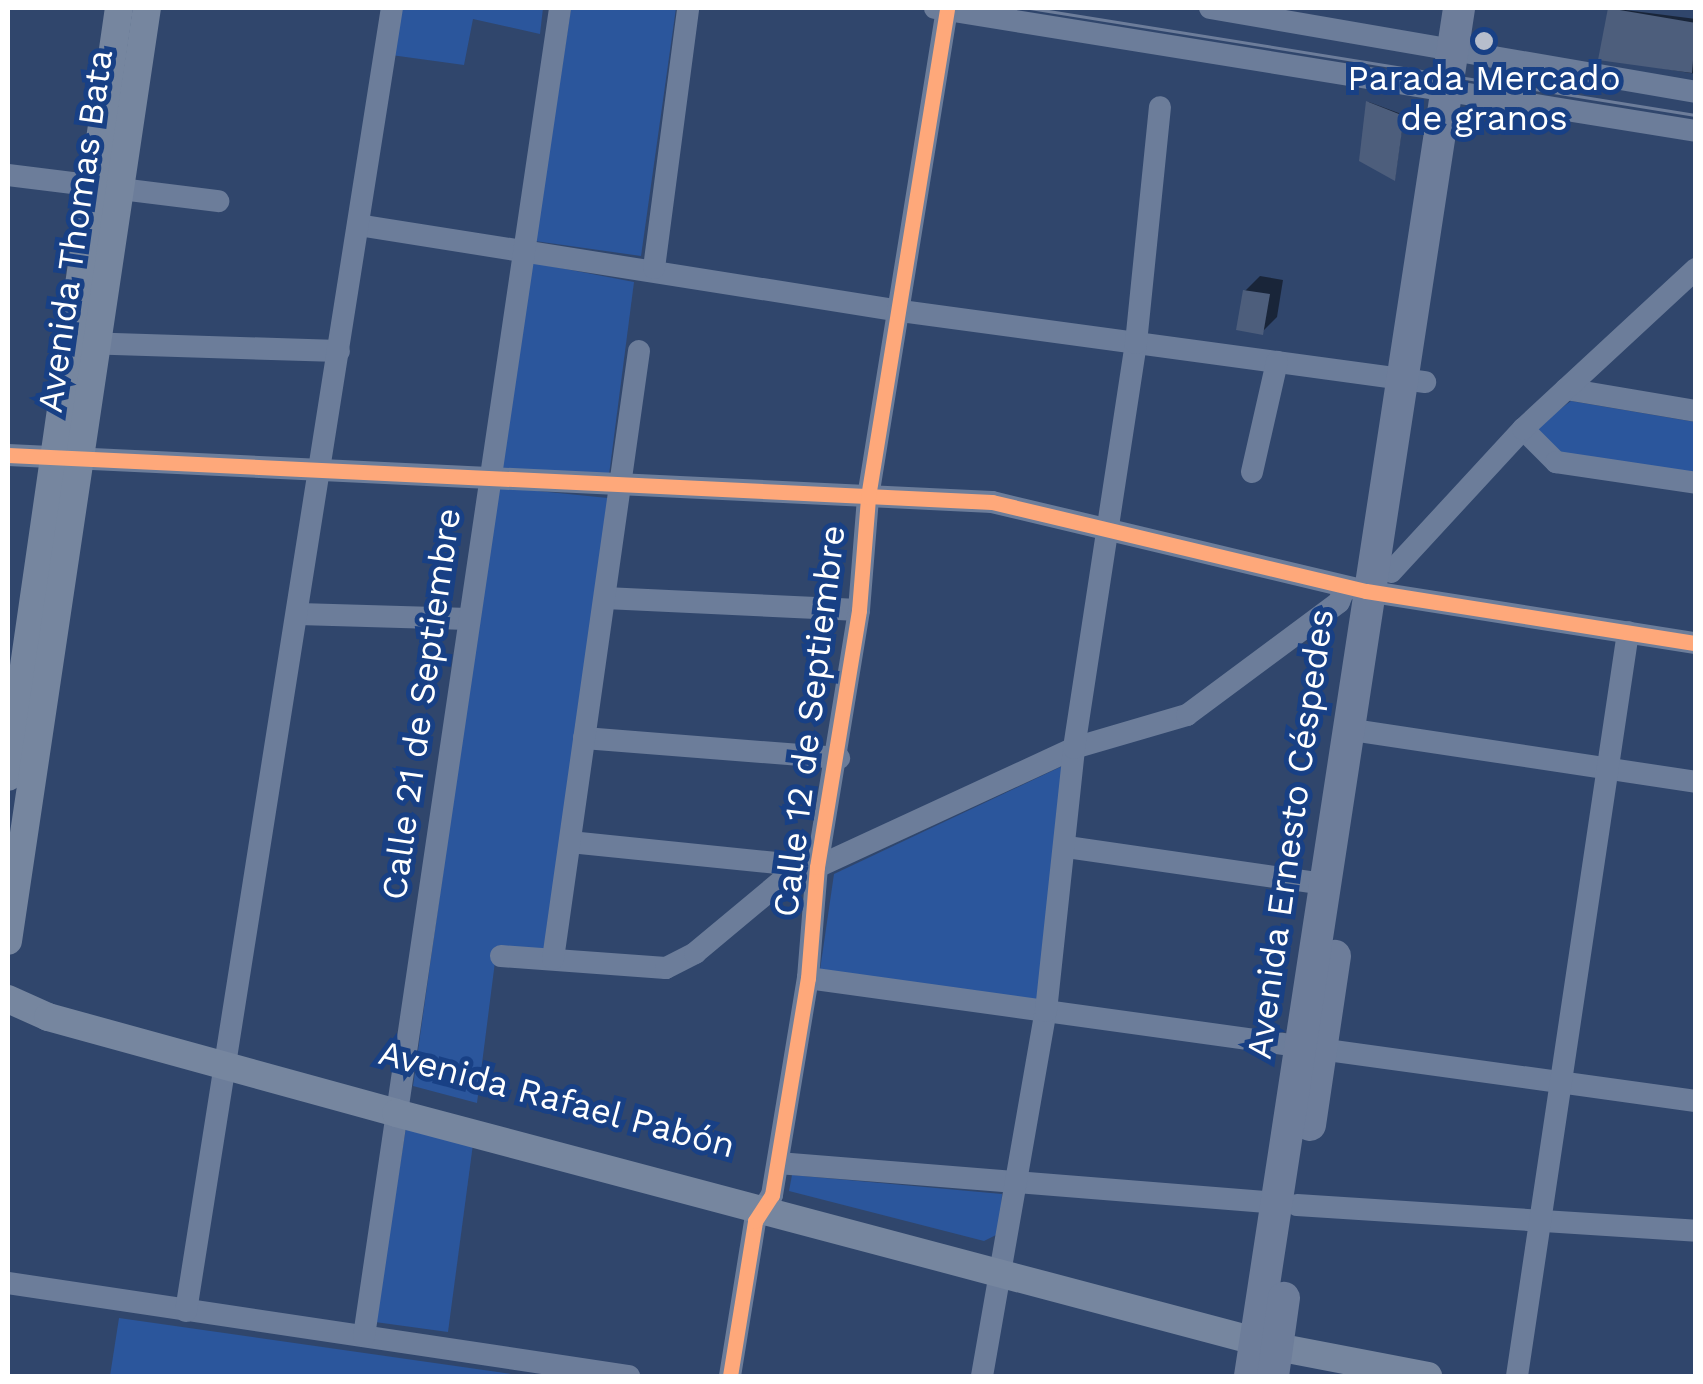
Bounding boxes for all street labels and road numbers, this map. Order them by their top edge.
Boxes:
street label: Avenida Thomas Bata [29,46,121,416]
street label: Calle 21 de Septiembre [373,505,469,903]
street label: Calle 12 de Septiembre [764,522,854,920]
street label: Avenida Ernesto Céspedes [1238,606,1342,1062]
street label: Avenida Rafael Pabón [373,1031,741,1167]

